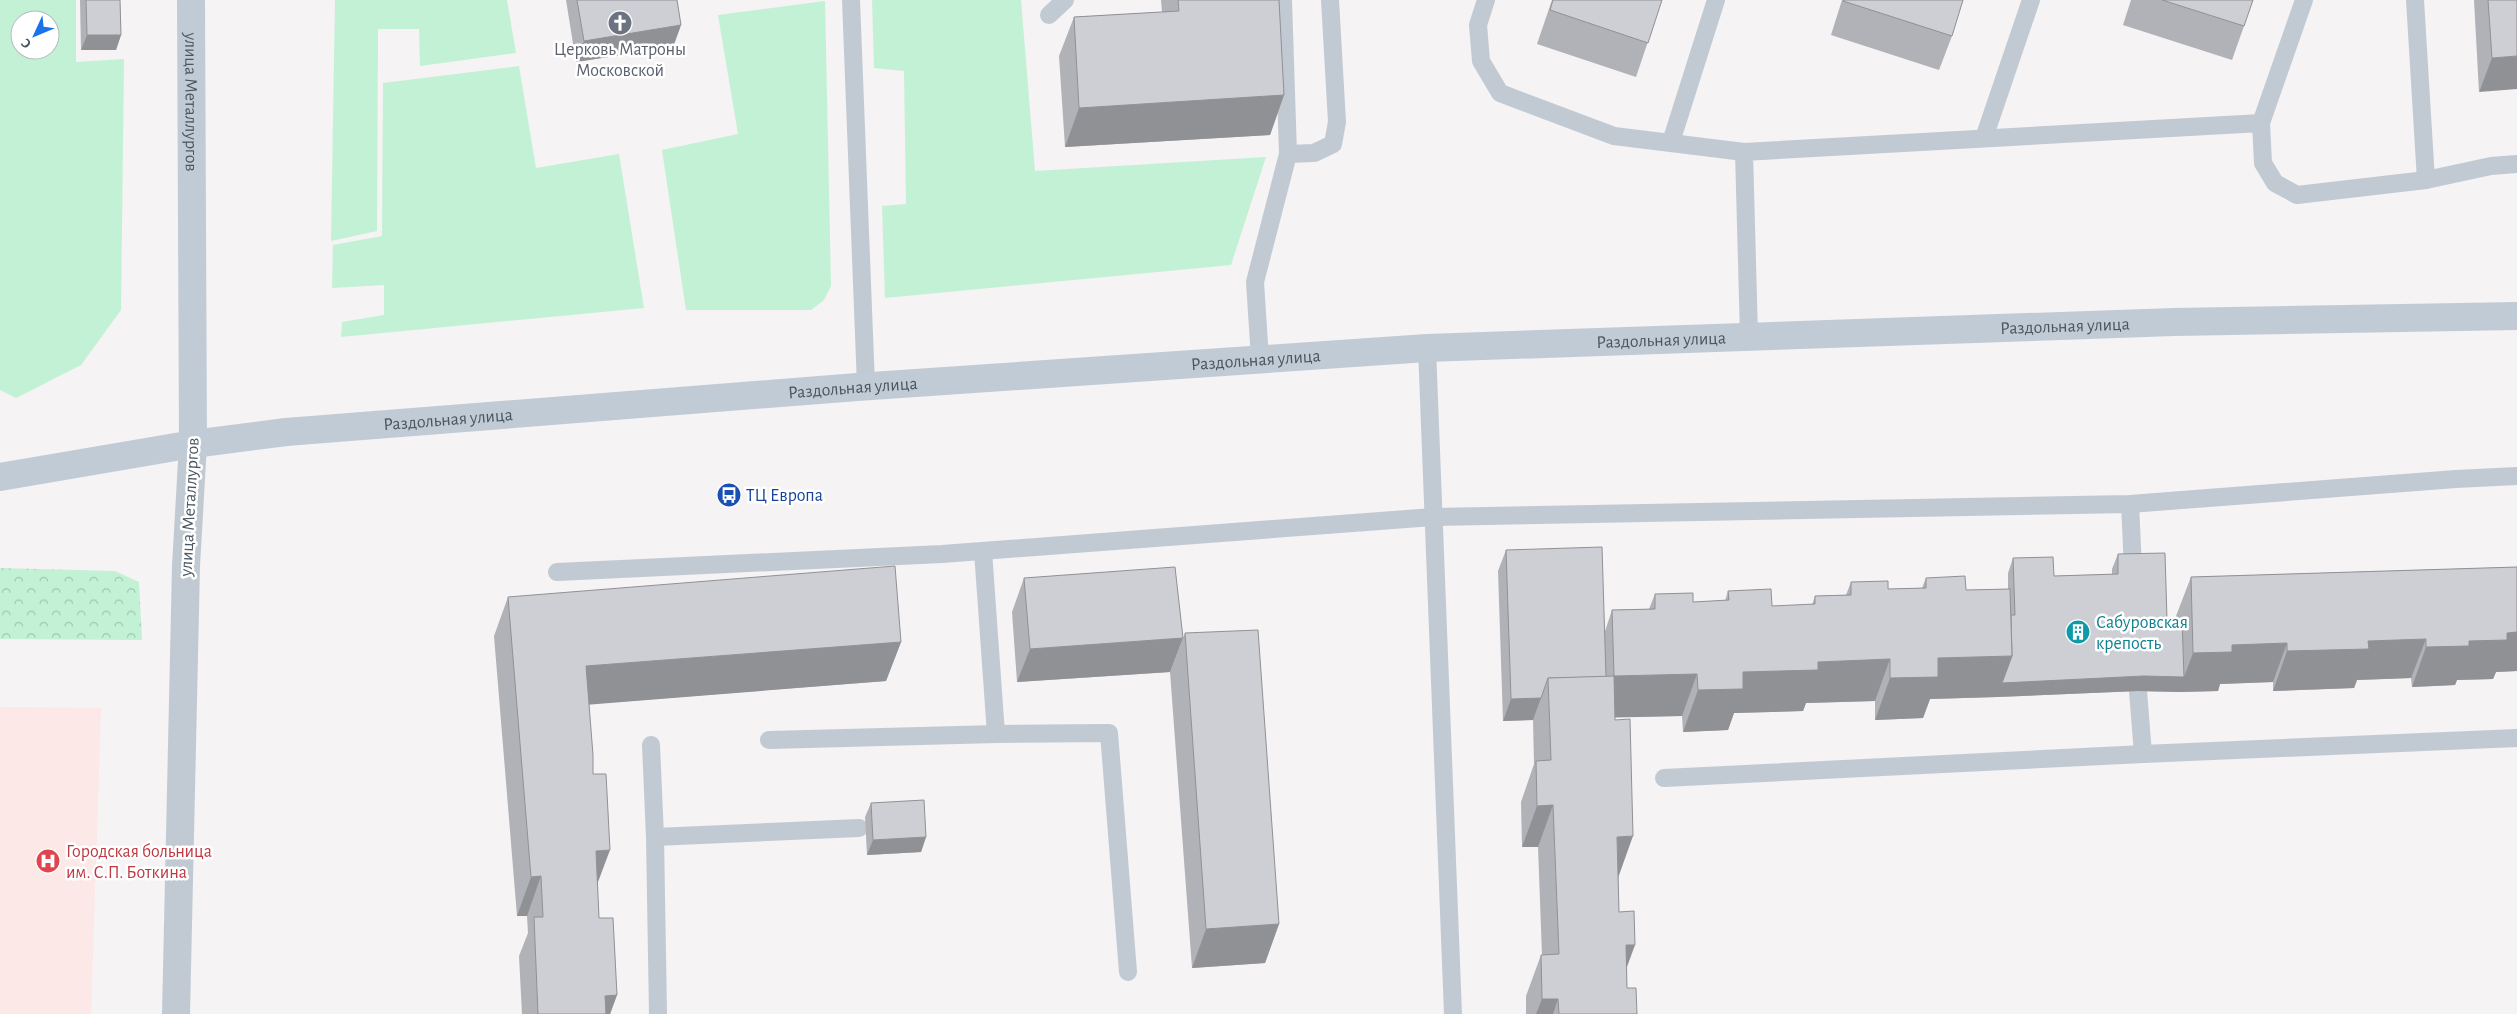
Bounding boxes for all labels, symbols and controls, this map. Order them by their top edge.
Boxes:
north arrow [10,10,60,60]
church icon: Церковь Матроны Московской [607,10,633,36]
street label: улица Металлургов [181,31,200,172]
text: С [18,36,34,51]
place label: Церковь Матроны Московской [554,41,686,80]
street label: Раздольная улица [2000,316,2130,338]
street label: Раздольная улица [1596,330,1726,352]
street label: Раздольная улица [1190,347,1321,374]
street label: Раздольная улица [787,375,918,402]
street label: Раздольная улица [383,406,513,434]
street label: улица Металлургов [177,437,203,578]
bus stop icon: ТЦ Европа [716,482,742,508]
place label: ТЦ Европа [746,487,823,505]
place label: Сабуровская крепость [2096,613,2188,653]
building icon: Сабуровская крепость [2065,619,2091,645]
place label: Городская больница им. С.П. Боткина [66,842,212,882]
hospital icon: Городская больница им. С.П. Боткина [35,848,61,874]

